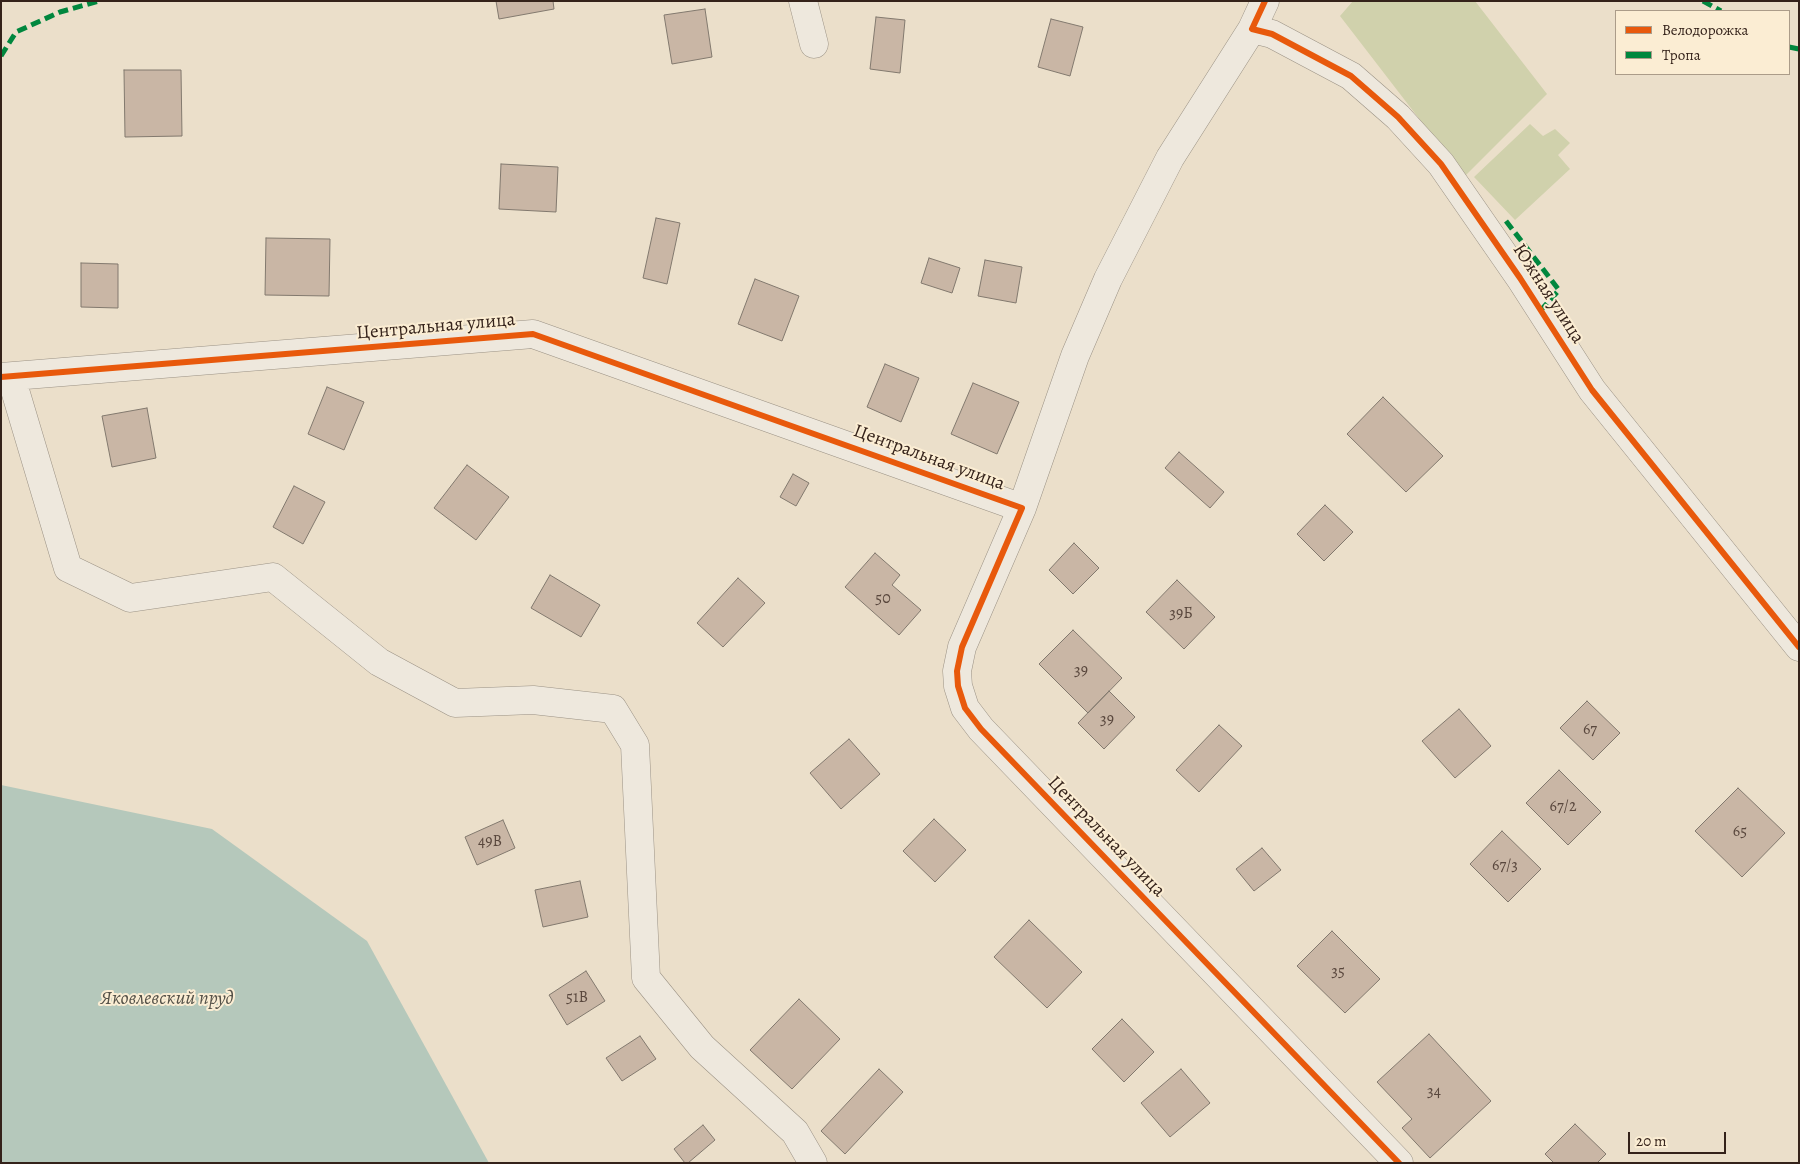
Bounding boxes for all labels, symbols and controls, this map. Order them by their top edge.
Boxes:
legend [1615,10,1790,75]
text: Велодорожка [1662,20,1749,40]
text: Тропа [1662,45,1701,65]
street label: Южная улица [1507,240,1589,348]
street label: Центральная улица [356,309,516,345]
street label: Центральная улица [850,420,1008,496]
house number: 50 [875,589,891,609]
house number: 39Б [1169,604,1193,624]
house number: 39 [1074,661,1088,681]
house number: 39 [1100,710,1114,730]
house number: 67 [1583,720,1597,740]
street label: Центральная улица [1042,772,1170,902]
house number: 67/2 [1550,797,1576,817]
house number: 65 [1733,822,1747,842]
house number: 49В [478,832,502,852]
house number: 67/3 [1492,856,1518,876]
house number: 35 [1331,962,1345,982]
water label: Яковлевский пруд [101,987,233,1011]
house number: 51В [566,988,588,1008]
house number: 34 [1427,1082,1441,1102]
scale bar [1630,1122,1728,1154]
text: 20 m [1636,1131,1667,1151]

